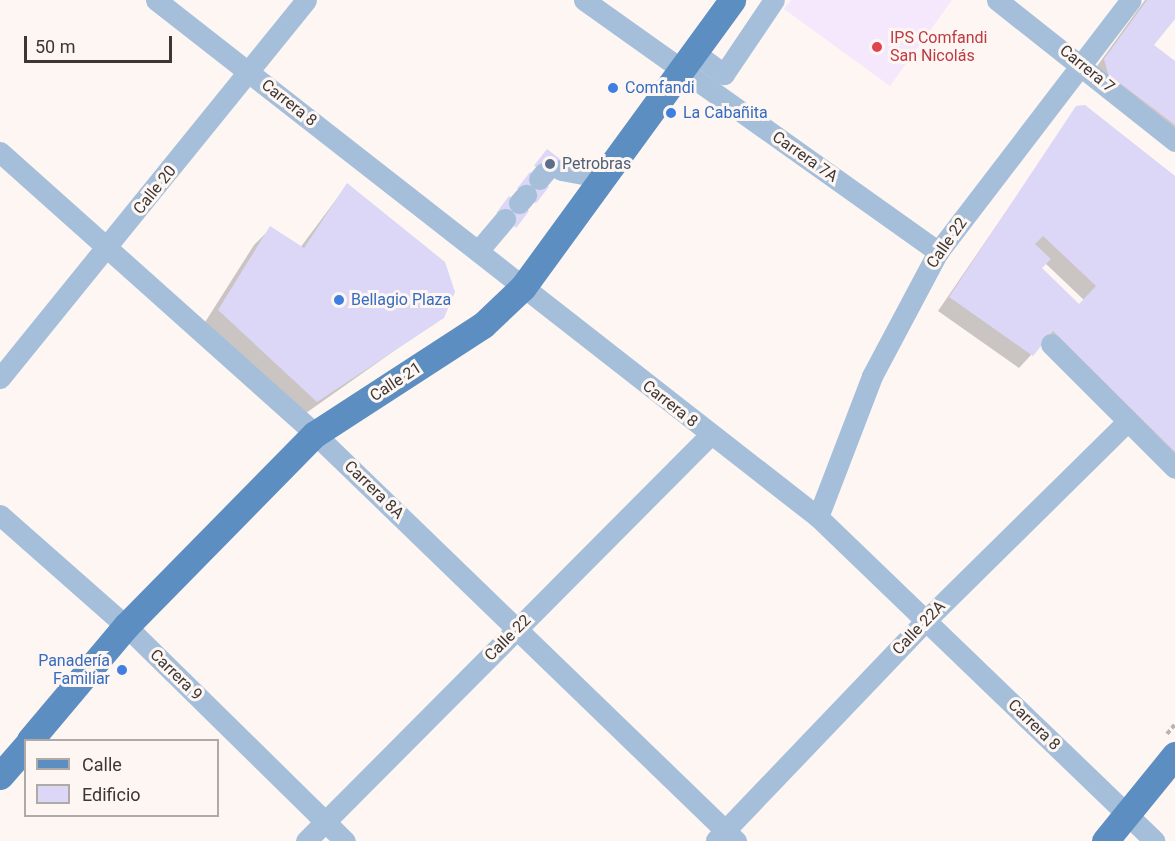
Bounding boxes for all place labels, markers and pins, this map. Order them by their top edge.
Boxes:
place label: IPS Comfandi San Nicolás [890,28,988,66]
marker: IPS Comfandi San Nicolás [868,38,886,56]
place label: Comfandi [625,78,695,98]
marker: Comfandi [606,81,620,95]
place label: La Cabañita [683,103,768,123]
marker: La Cabañita [664,106,678,120]
place label: Petrobras [562,154,631,174]
marker: Petrobras [543,157,557,171]
place label: Bellagio Plaza [351,290,451,310]
marker: Bellagio Plaza [332,293,346,307]
place label: Panadería Familiar [38,651,110,689]
marker: Panadería Familiar [115,663,129,677]

